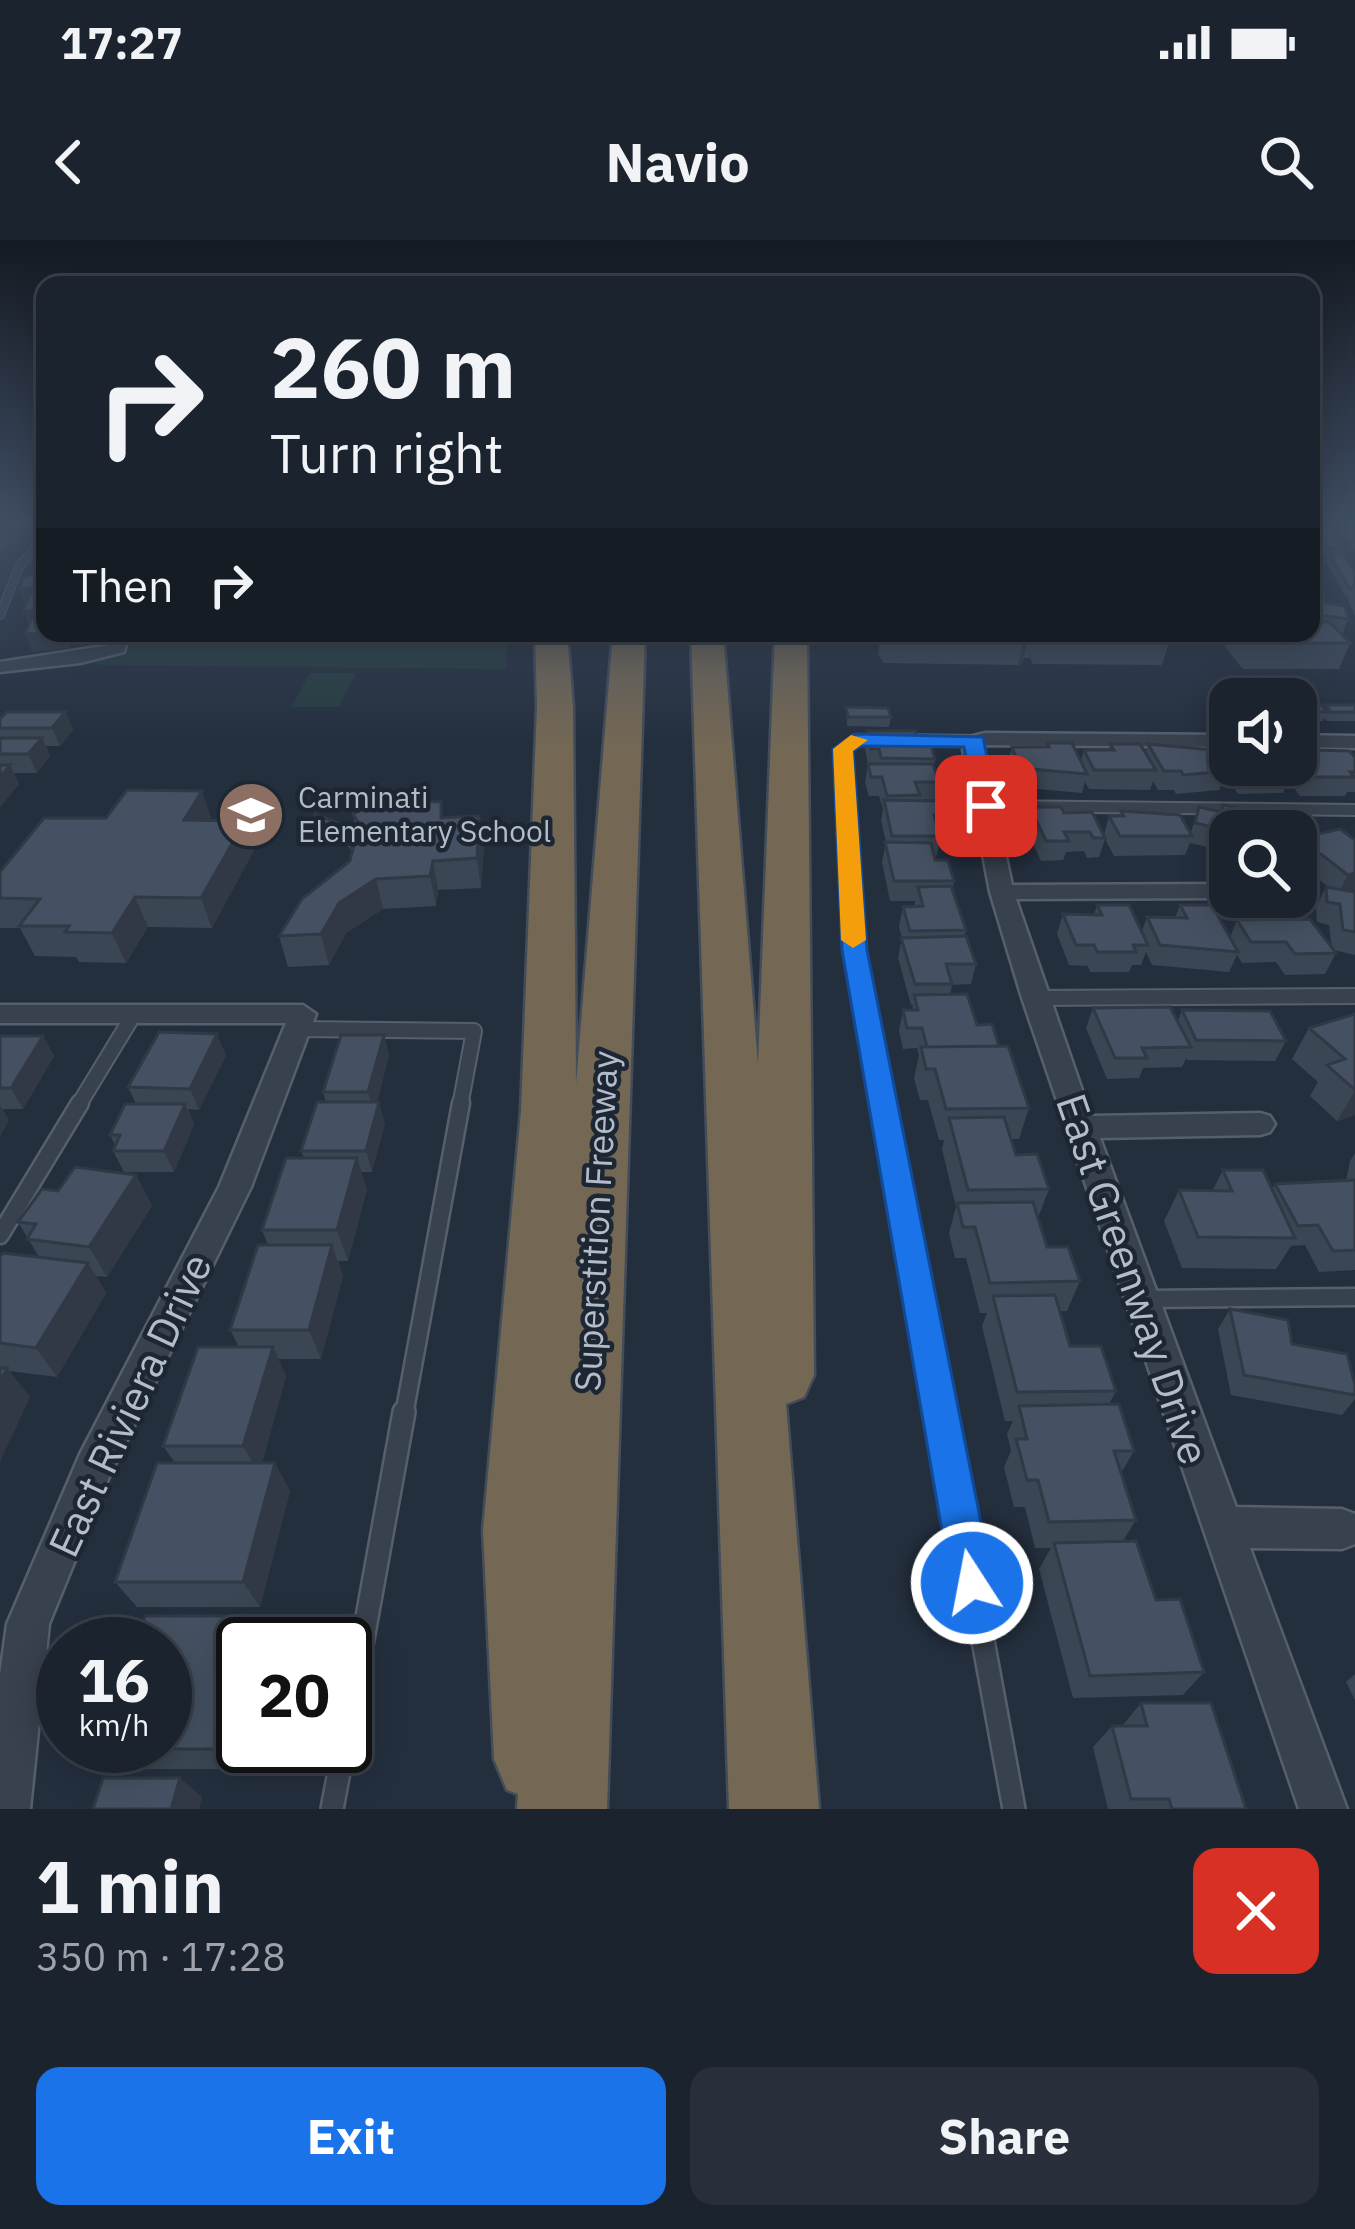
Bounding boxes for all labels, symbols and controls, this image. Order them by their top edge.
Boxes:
text: 17:27 [60,13,183,71]
text: Navio [605,127,750,197]
icon: back [36,129,102,195]
icon: search [1253,129,1319,195]
text: 260 m [270,312,516,421]
icon: right [72,324,228,480]
text: Turn right [270,418,504,488]
icon: right [198,552,264,618]
text: Then [72,556,174,614]
map controls [1209,678,1317,918]
button: sound [1209,678,1317,786]
pin [935,755,1037,857]
icon: arrive [953,773,1019,839]
place label: Carminati Elementary School [298,777,551,850]
school or university icon: Carminati Elementary School [216,780,286,850]
button: search [1209,810,1317,918]
street label: Superstition Freeway [563,1049,628,1392]
street label: East Greenway Drive [1044,1086,1223,1471]
street label: East Riviera Drive [35,1244,224,1565]
position arrow [909,1520,1035,1646]
speed limit sign: 20 [216,1617,372,1773]
text: 16 [78,1640,150,1719]
text: km/h [79,1705,149,1744]
text: 1 min [36,1839,224,1933]
button: close [1193,1848,1319,1974]
text: 350 m · 17:28 [36,1931,286,1982]
button: Exit [36,2067,666,2205]
button: Share [690,2067,1319,2205]

